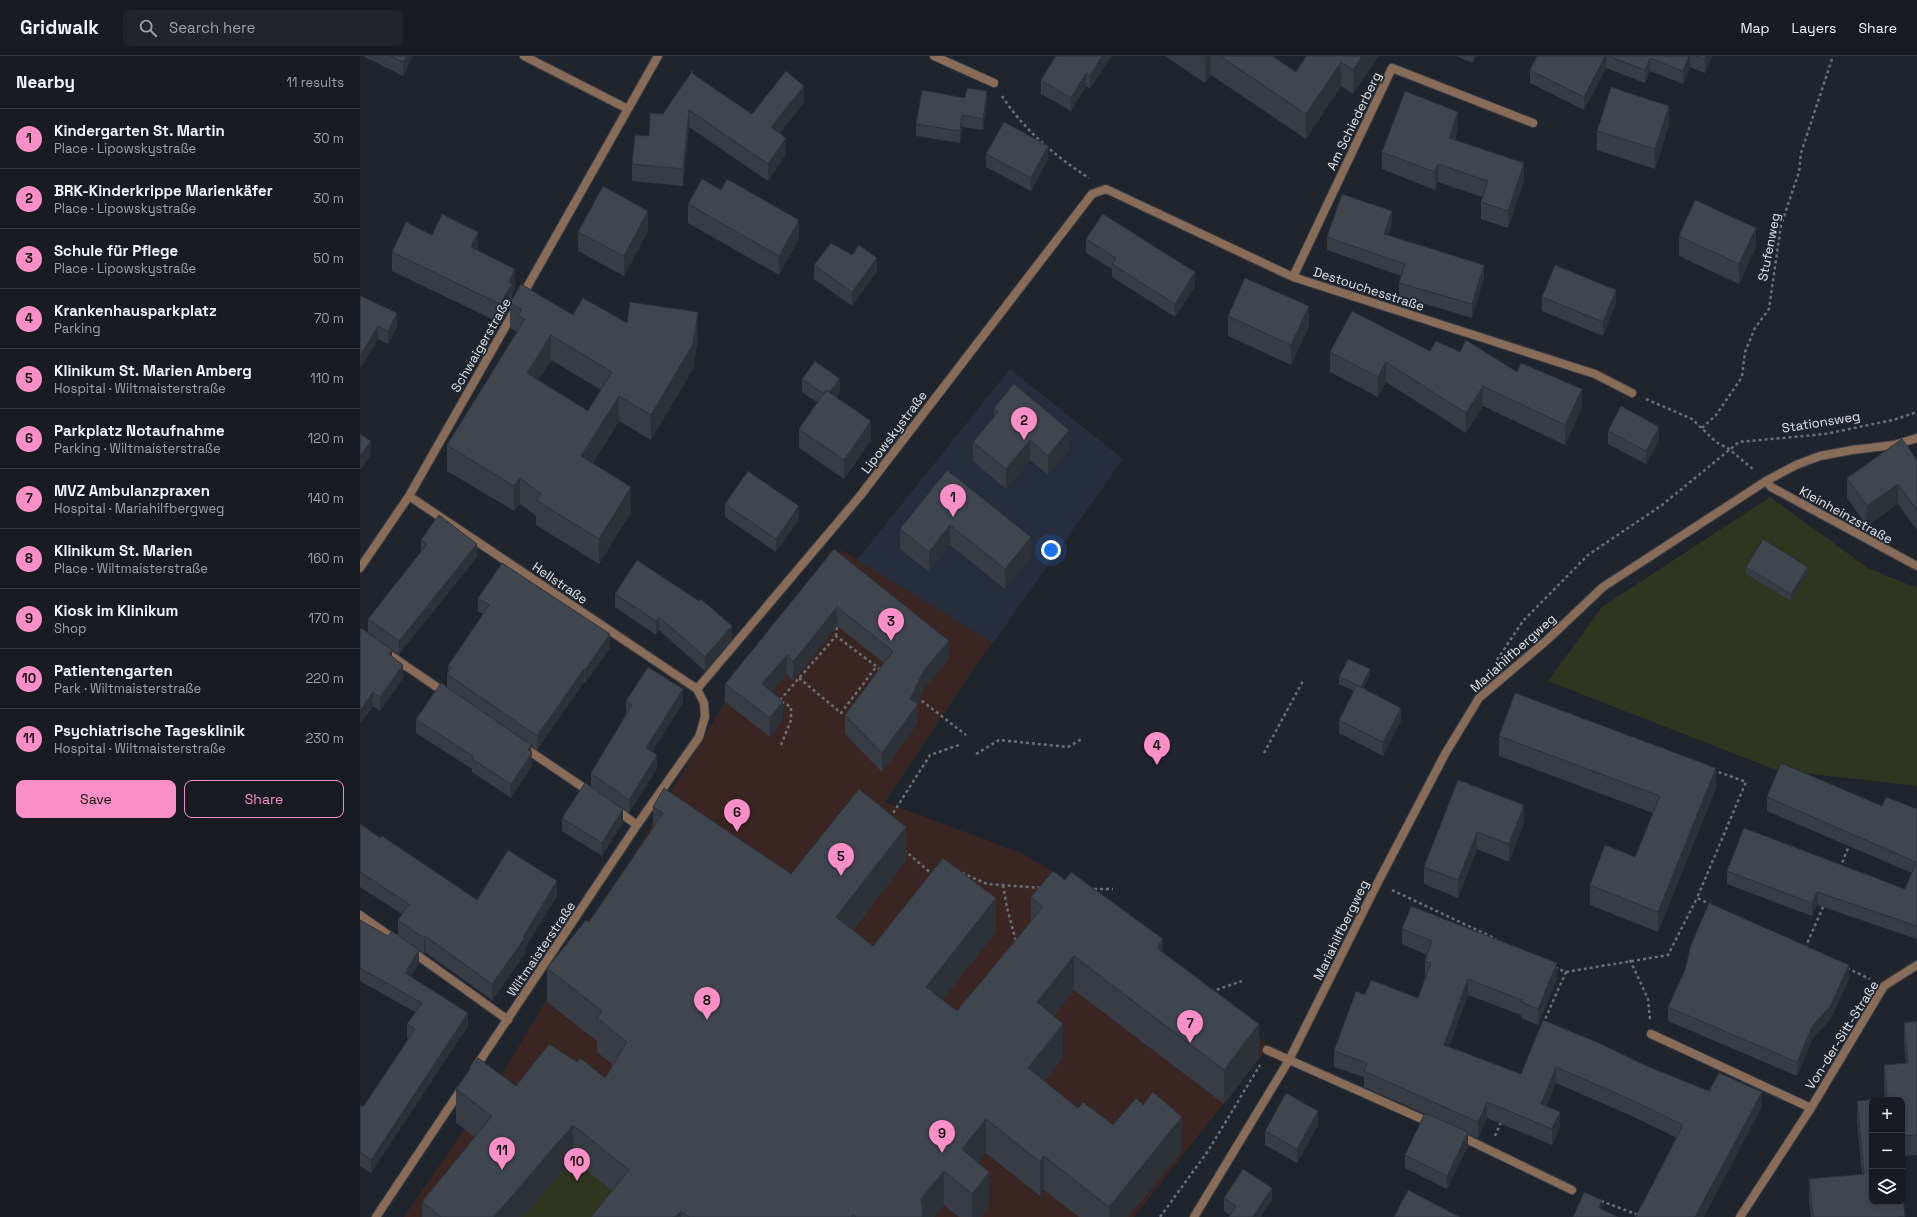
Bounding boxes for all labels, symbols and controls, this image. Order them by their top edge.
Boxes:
search box [123,10,403,46]
text: Gridwalk [20,15,99,40]
icon: search [137,17,159,39]
text: Search here [169,18,255,37]
text: Map [1740,19,1770,37]
text: Layers [1792,19,1836,37]
text: Share [1858,19,1897,37]
street label: Am Schiederberg [1323,69,1385,173]
text: Nearby [16,71,75,93]
text: 11 results [287,74,344,91]
text: Kindergarten St. Martin [54,121,225,140]
text: 1 [26,130,32,147]
text: 30 m [313,130,344,147]
text: Place · Lipowskystraße [54,140,196,157]
text: BRK-Kinderkrippe Marienkäfer [54,181,273,200]
text: 2 [25,190,33,207]
text: 30 m [313,190,344,207]
text: Place · Lipowskystraße [54,200,196,217]
street label: Stufenweg [1754,211,1784,283]
text: Schule für Pflege [54,241,178,260]
text: 3 [25,250,33,267]
text: 50 m [313,250,344,267]
text: Place · Lipowskystraße [54,260,196,277]
street label: Destouchesstraße [1311,263,1427,315]
street label: Schwaigerstraße [447,295,515,395]
text: Krankenhausparkplatz [54,301,217,320]
text: 4 [25,310,33,327]
text: 70 m [314,310,344,327]
text: Parking [54,320,101,337]
text: Klinikum St. Marien Amberg [54,361,252,380]
text: 5 [25,370,33,387]
text: 110 m [310,370,344,387]
text: Hospital · Wiltmaisterstraße [54,380,226,397]
street label: Lipowskystraße [857,387,931,477]
pin: 2 [1011,407,1037,440]
street label: Stationsweg [1781,407,1861,437]
text: Parkplatz Notaufnahme [54,421,225,440]
text: 6 [25,430,33,447]
text: 120 m [308,430,344,447]
text: Parking · Wiltmaisterstraße [54,440,221,457]
text: MVZ Ambulanzpraxen [54,481,210,500]
street label: Kleinheinzstraße [1796,482,1896,548]
pin: 1 [940,484,966,517]
text: 7 [25,490,33,507]
text: 140 m [308,490,344,507]
text: Hospital · Mariahilfbergweg [54,500,224,517]
your location [1041,540,1061,560]
text: Klinikum St. Marien [54,541,192,560]
text: 8 [25,550,33,567]
text: 160 m [308,550,344,567]
street label: Hellstraße [529,558,591,608]
text: Place · Wiltmaisterstraße [54,560,208,577]
text: Kiosk im Klinikum [54,601,178,620]
pin: 3 [878,608,904,641]
text: 9 [25,610,33,627]
text: 170 m [308,610,344,627]
street label: Mariahilfbergweg [1467,610,1559,696]
text: Shop [54,620,86,637]
text: Patientengarten [54,661,173,680]
text: 10 [22,670,36,687]
text: 220 m [305,670,344,687]
text: Park · Wiltmaisterstraße [54,680,201,697]
text: Psychiatrische Tagesklinik [54,721,245,740]
text: 11 [23,730,35,747]
text: 230 m [306,730,344,747]
pin: 4 [1144,732,1170,765]
text: Hospital · Wiltmaisterstraße [54,740,226,757]
button: Save [16,780,176,818]
button: Share [184,780,344,818]
pin: 6 [724,799,750,832]
pin: 5 [828,843,854,876]
street label: Mariahilfbergweg [1309,877,1373,983]
street label: Wiltmaisterstraße [503,898,579,1000]
street label: Von-der-Sitt-Straße [1802,977,1882,1093]
pin: 8 [694,987,720,1020]
pin: 7 [1177,1010,1203,1043]
map controls [1869,1097,1905,1205]
button: + [1869,1097,1905,1133]
pin: 9 [929,1120,955,1153]
button: − [1869,1133,1905,1169]
pin: 11 [489,1137,515,1170]
pin: 10 [564,1148,590,1181]
button: layers [1869,1169,1905,1205]

